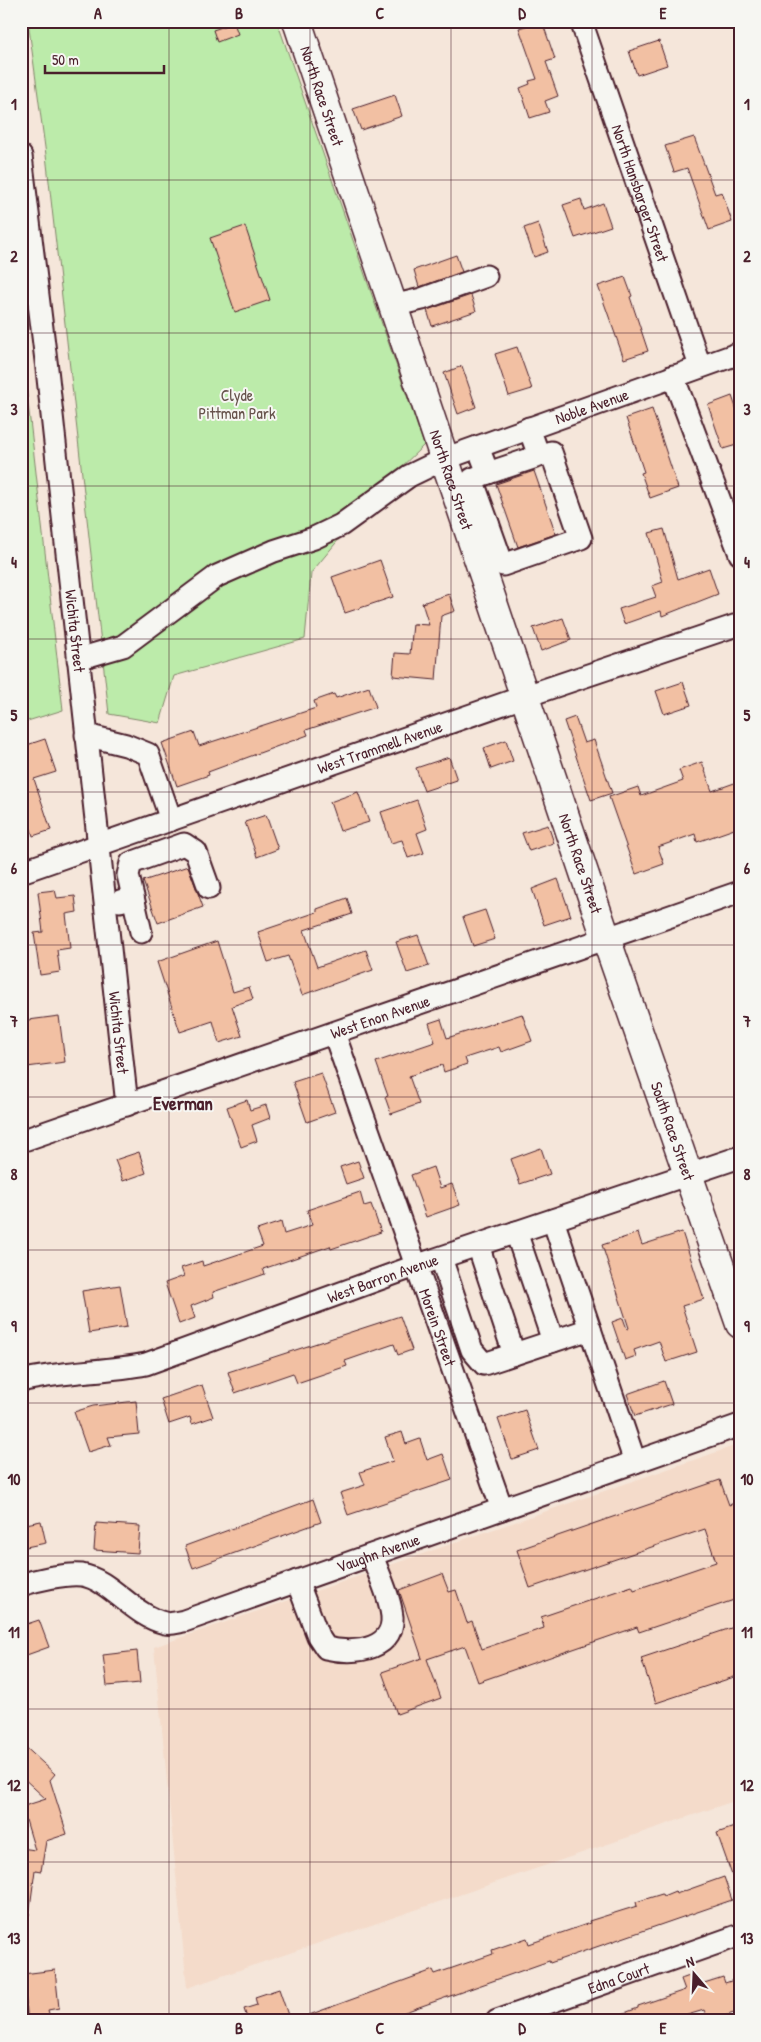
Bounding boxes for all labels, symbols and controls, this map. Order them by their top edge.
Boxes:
text: A [94,2,102,24]
text: B [235,2,243,24]
text: C [376,2,385,24]
text: D [518,2,526,24]
text: E [659,2,667,24]
scale bar [45,42,164,74]
street label: North Race Street [295,43,349,149]
text: 50 m [52,49,79,70]
text: 1 [11,93,17,115]
text: 1 [744,93,750,115]
street label: North Hansbarger Street [606,121,674,265]
text: 2 [10,245,18,267]
text: 2 [743,245,751,267]
street label: Noble Avenue [552,383,632,429]
park label: Clyde Pittman Park [198,384,276,424]
text: 3 [10,398,18,420]
text: 3 [743,398,751,420]
street label: North Race Street [424,427,479,533]
text: 4 [11,551,17,573]
text: 4 [744,551,750,573]
street label: Wichita Street [60,589,91,674]
text: 5 [11,704,18,726]
text: 5 [744,704,751,726]
street label: West Trammell Avenue [314,715,446,779]
street label: North Race Street [554,811,608,917]
text: 6 [11,857,18,879]
text: 6 [744,857,751,879]
street label: West Enon Avenue [327,989,433,1044]
street label: Wichita Street [104,990,135,1075]
text: 7 [9,1010,18,1032]
text: 7 [742,1010,751,1032]
street label: South Race Street [646,1079,701,1184]
district label: Everman [153,1090,213,1116]
text: 8 [11,1163,18,1185]
text: 8 [744,1163,751,1185]
street label: West Barron Avenue [324,1248,442,1308]
street label: Morein Street [414,1286,462,1369]
text: 9 [11,1315,17,1337]
text: 9 [744,1315,750,1337]
text: 10 [8,1468,20,1490]
text: 10 [741,1468,753,1490]
street label: Vaughn Avenue [333,1528,423,1577]
text: 11 [8,1621,20,1643]
text: 11 [741,1621,753,1643]
text: 12 [7,1774,21,1796]
text: 12 [740,1774,754,1796]
text: 13 [8,1927,20,1949]
text: 13 [741,1927,753,1949]
north arrow [668,1950,718,2000]
text: N [683,1951,697,1971]
street label: Edna Court [585,1957,653,1999]
text: A [94,2017,102,2039]
text: B [235,2017,243,2039]
text: C [376,2017,385,2039]
text: D [518,2017,526,2039]
text: E [659,2017,667,2039]

